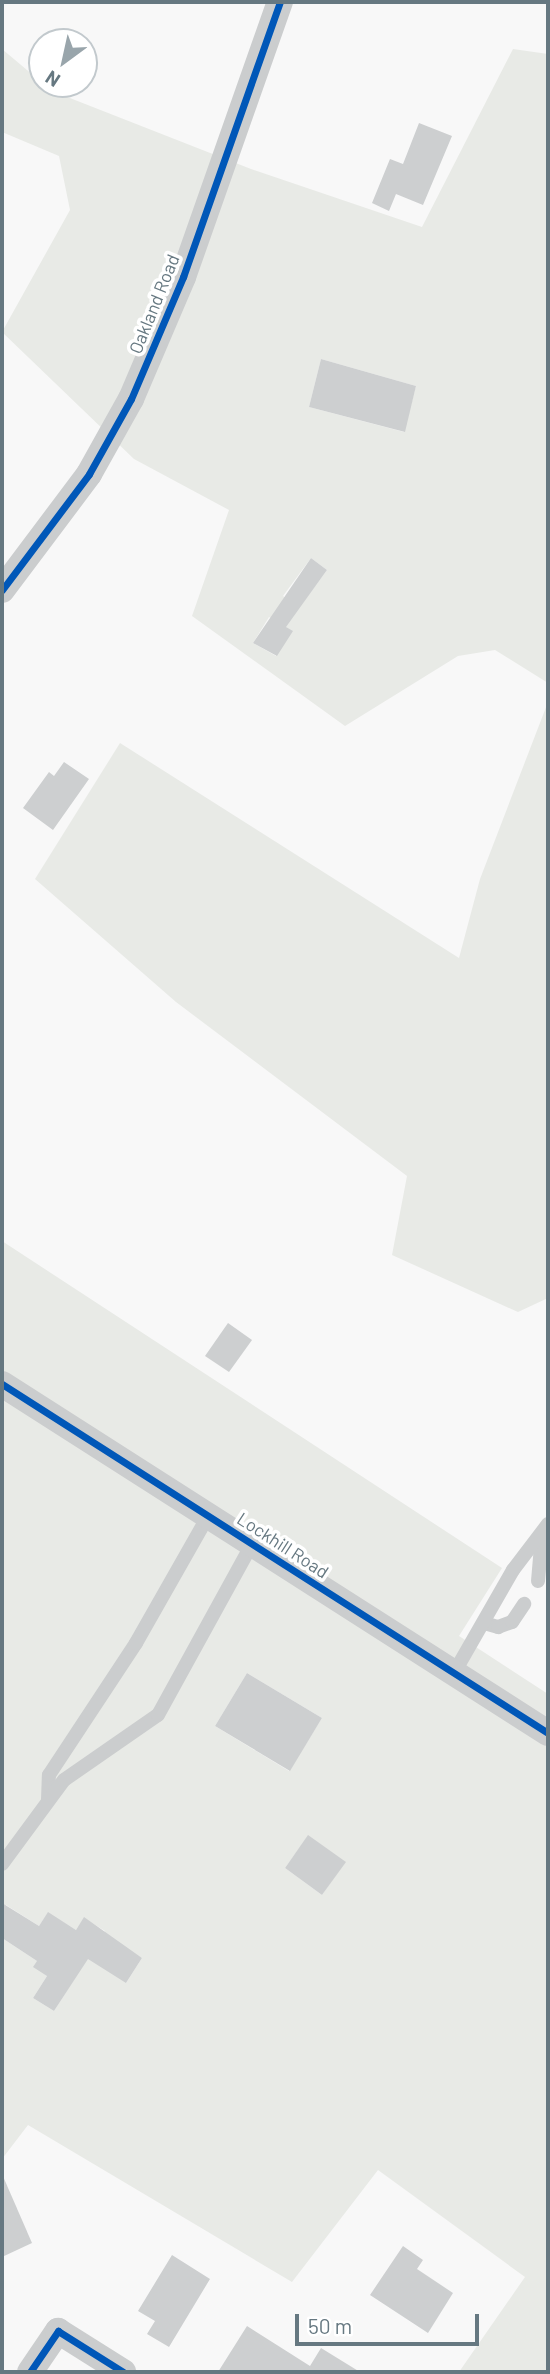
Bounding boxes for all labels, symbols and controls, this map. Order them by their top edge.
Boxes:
north arrow [28,28,98,98]
text: N [41,66,64,92]
street label: Oakland Road [124,251,184,357]
street label: Lockhill Road [233,1508,333,1582]
scale bar [298,2300,482,2344]
text: 50 m [308,2313,352,2338]

